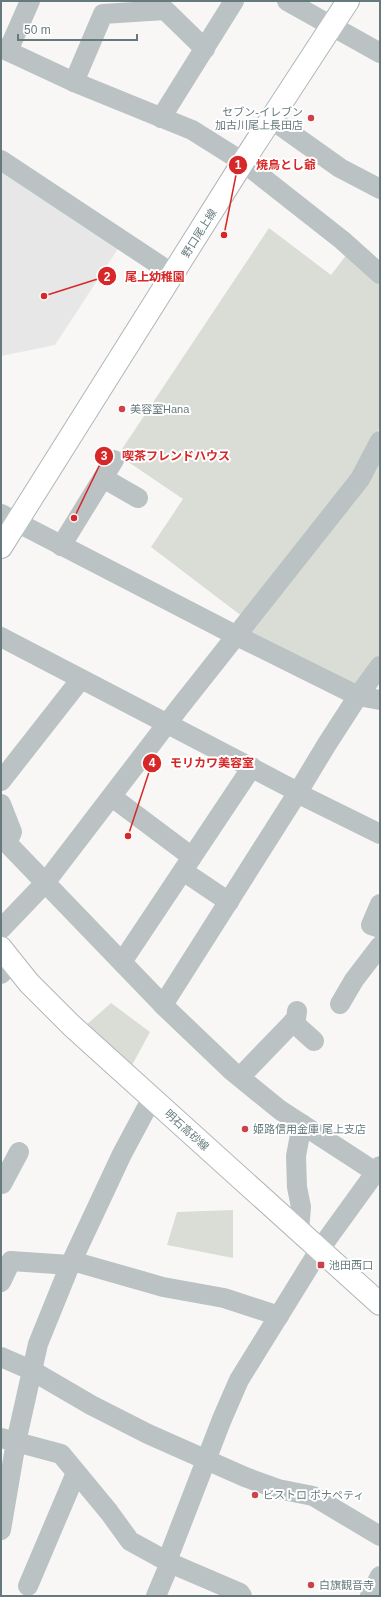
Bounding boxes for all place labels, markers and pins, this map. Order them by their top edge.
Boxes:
place label: セブン-イレブン 加古川尾上長田店 [215,106,303,131]
marker: セブン-イレブン 加古川尾上長田店 [306,113,316,123]
callout: 焼鳥とし爺 [228,153,324,177]
callout: 尾上幼稚園 [97,264,193,288]
place label: 美容室Hana [130,403,190,415]
marker: 美容室Hana [117,404,127,414]
callout: 喫茶フレンドハウス [94,444,238,468]
callout: モリカワ美容室 [142,751,262,775]
place label: 姫路信用金庫 尾上支店 [253,1123,366,1135]
marker: 姫路信用金庫 尾上支店 [240,1124,250,1134]
place label: 池田西口 [329,1259,373,1271]
marker: 池田西口 [316,1260,326,1270]
place label: ビストロ ボナペティ [263,1489,364,1501]
marker: ビストロ ボナペティ [250,1490,260,1500]
place label: 白旗観音寺 [319,1579,374,1591]
marker: 白旗観音寺 [306,1580,316,1590]

